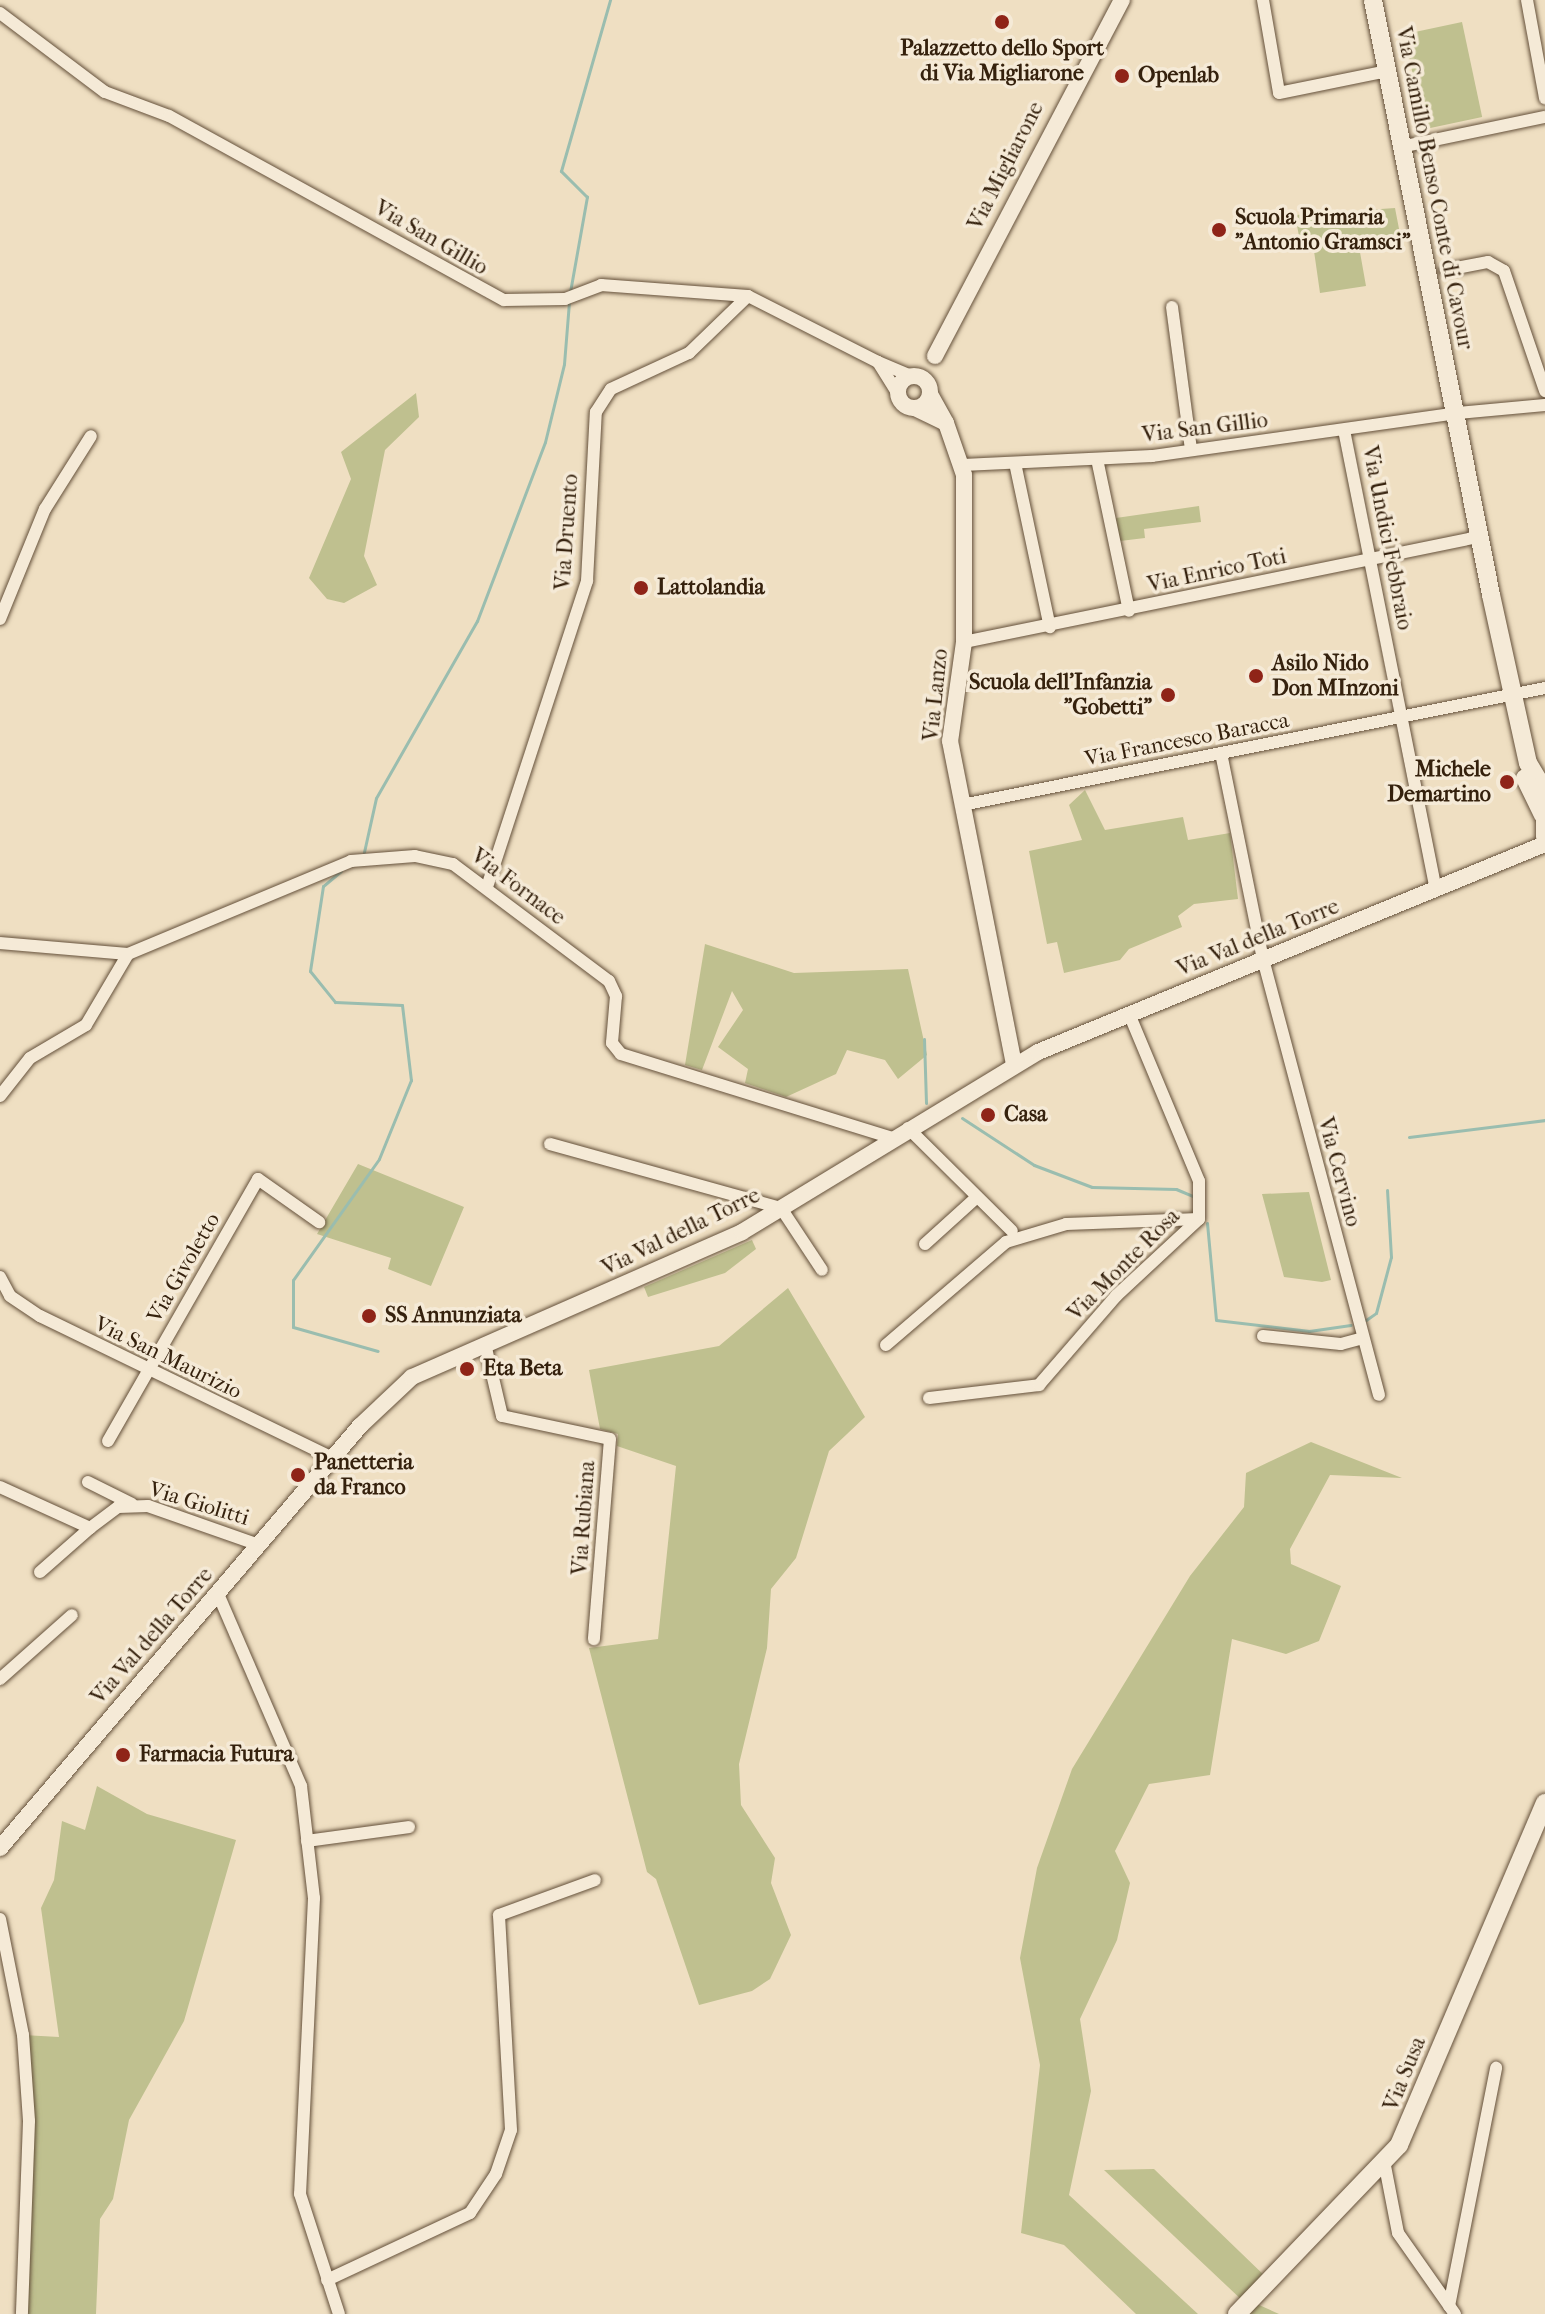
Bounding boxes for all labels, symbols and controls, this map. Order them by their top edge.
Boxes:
marker: Palazzetto dello Sport di Via Migliarone [993,13,1011,31]
street label: Via Camillo Benso Conte di Cavour [1390,24,1478,352]
place label: Palazzetto dello Sport di Via Migliarone [900,35,1104,86]
place label: Openlab [1138,63,1219,89]
marker: Openlab [1113,67,1131,85]
street label: Via Migliarone [962,97,1050,235]
street label: Via San Gillio [370,195,492,281]
place label: Scuola Primaria "Antonio Gramsci" [1235,204,1411,256]
marker: Scuola Primaria "Antonio Gramsci" [1210,221,1228,239]
street label: Via San Gillio [1141,407,1269,449]
street label: Via Undici Febbraio [1356,444,1418,632]
street label: Via Druento [550,473,584,591]
street label: Via Enrico Toti [1145,543,1289,599]
place label: Lattolandia [657,575,765,601]
marker: Lattolandia [632,579,650,597]
street label: Via Lanzo [918,647,954,743]
place label: Asilo Nido Don MInzoni [1272,650,1399,702]
marker: Asilo Nido Don MInzoni [1247,667,1265,685]
place label: Scuola dell'Infanzia "Gobetti" [969,669,1152,720]
marker: Scuola dell'Infanzia "Gobetti" [1159,686,1177,704]
street label: Via Francesco Baracca [1083,707,1291,773]
place label: Michele Demartino [1387,756,1491,808]
marker: Michele Demartino [1498,773,1516,791]
street label: Via Fornace [466,843,570,931]
street label: Via Val della Torre [1173,893,1343,983]
place label: Casa [1004,1102,1047,1128]
marker: Casa [979,1106,997,1124]
street label: Via Cervino [1312,1114,1366,1230]
street label: Via Val della Torre [598,1182,764,1282]
street label: Via Monte Rosa [1062,1203,1186,1327]
street label: Via Givoletto [142,1208,226,1328]
place label: SS Annunziata [385,1303,522,1329]
marker: SS Annunziata [360,1307,378,1325]
street label: Via San Maurizio [90,1311,246,1405]
place label: Eta Beta [483,1356,562,1382]
marker: Eta Beta [458,1360,476,1378]
place label: Panetteria da Franco [314,1449,413,1500]
street label: Via Rubiana [567,1460,601,1576]
marker: Panetteria da Franco [289,1466,307,1484]
street label: Via Giolitti [146,1476,252,1532]
street label: Via Val della Torre [85,1562,219,1710]
place label: Farmacia Futura [139,1742,294,1768]
marker: Farmacia Futura [114,1746,132,1764]
street label: Via Susa [1378,2033,1432,2115]

